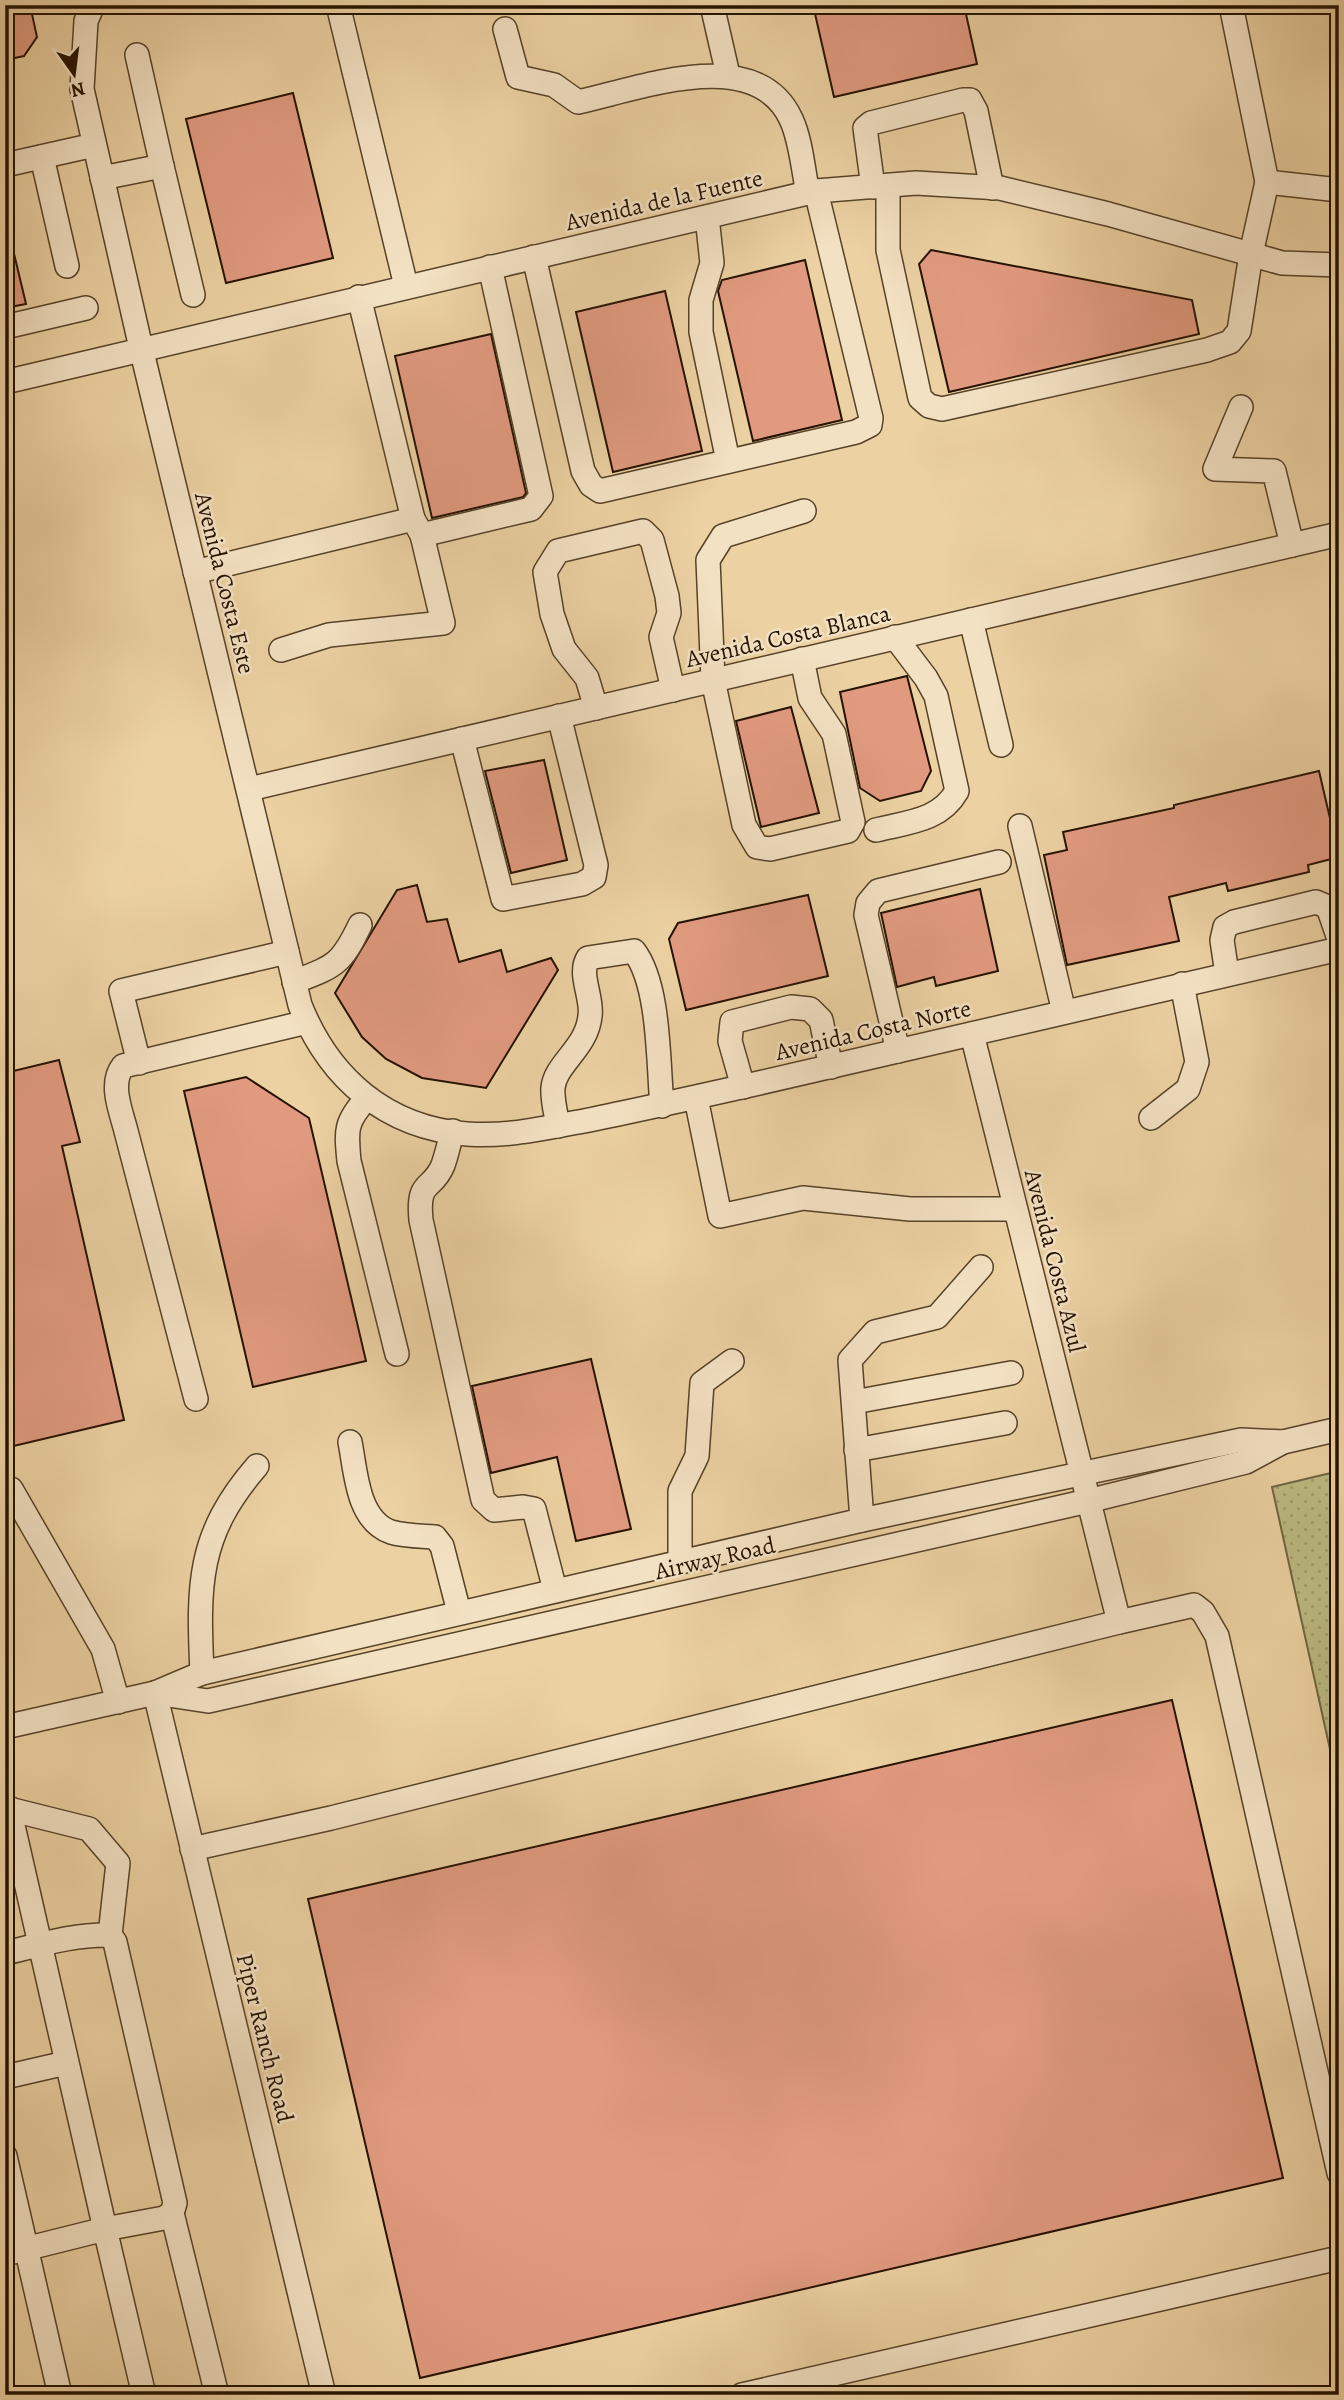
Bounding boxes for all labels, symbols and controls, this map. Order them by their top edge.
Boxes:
north arrow [38,38,108,108]
text: N [68,75,88,104]
street label: Avenida de la Fuente [561,162,766,238]
street label: Avenida Costa Este [187,488,263,677]
street label: Avenida Costa Blanca [682,597,894,675]
street label: Avenida Costa Norte [771,992,974,1068]
street label: Avenida Costa Azul [1017,1165,1093,1356]
street label: Airway Road [651,1529,778,1588]
street label: Piper Ranch Road [229,1950,302,2126]

